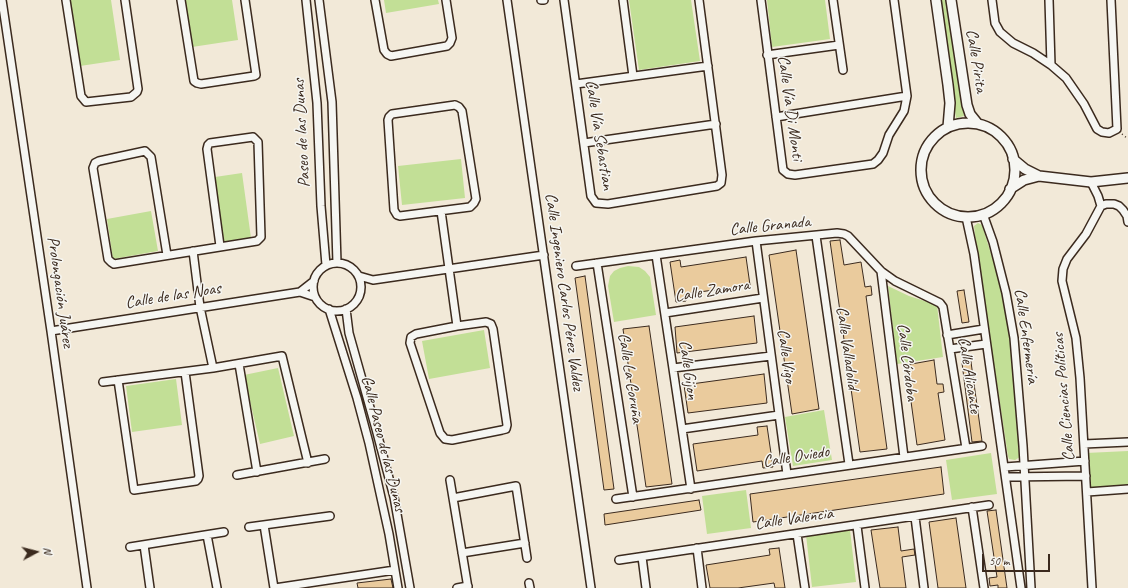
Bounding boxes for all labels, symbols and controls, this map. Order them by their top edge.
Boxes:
street label: Calle Pirita [961,28,991,94]
street label: Calle Vía Di Monti [773,54,807,162]
street label: Paseo de las Dunas [289,78,315,188]
street label: Calle Vía Sebastian [580,78,618,192]
street label: Calle Ingeniero Carlos Pérez Valdez [540,192,588,392]
street label: Calle Granada [729,212,811,240]
street label: Prolongación Juárez [42,235,78,349]
street label: Calle Zamora [673,275,751,307]
street label: Calle de las Noas [124,278,222,314]
street label: Calle Enfermería [1009,287,1043,385]
street label: Calle Valladolid [831,305,863,391]
street label: Calle Córdoba [892,322,922,402]
street label: Calle Vigo [772,328,800,384]
street label: Calle La Coruña [613,331,647,425]
street label: Calle Ciencias Políticas [1048,332,1080,462]
street label: Calle Alicante [953,335,985,415]
street label: Calle Gijon [674,339,702,401]
street label: Calle Paseo de las Dunas [356,374,410,514]
street label: Calle Oviedo [761,442,831,472]
street label: Calle Valencia [754,503,834,535]
north arrow [16,532,56,572]
text: N [41,546,55,555]
scale bar [984,546,1052,572]
text: 50 m [989,553,1009,569]

